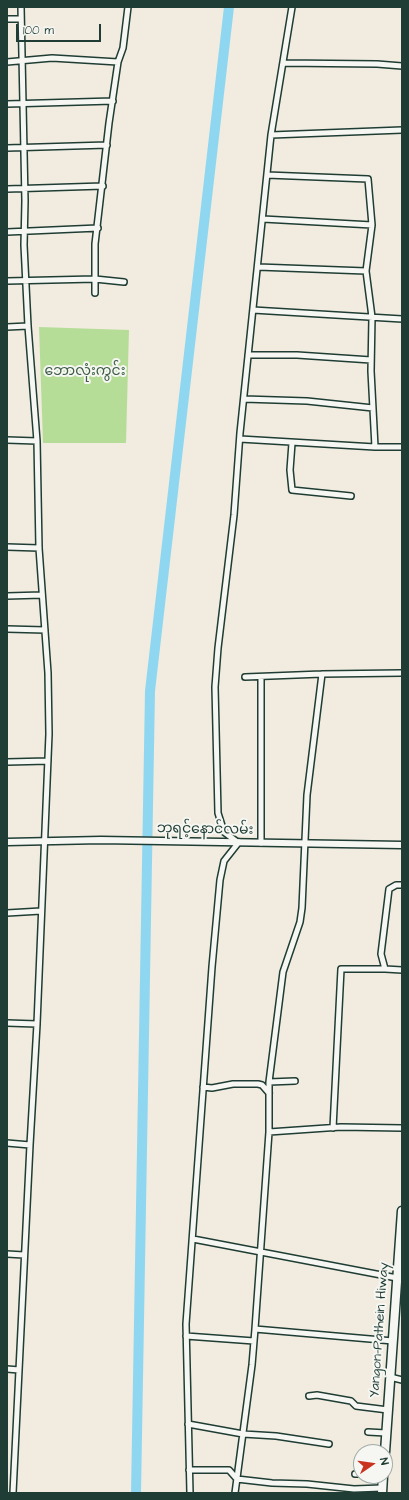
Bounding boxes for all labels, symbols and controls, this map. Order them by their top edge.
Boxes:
scale bar [18,16,103,42]
text: 100 m [23,22,54,39]
park label: ဘောလုံးကွင်း [44,364,126,380]
street label: ဘုရင့်နောင်လမ်း [157,821,253,839]
street label: Yangon-Pathein Hiway [367,1262,393,1398]
north arrow [353,1444,393,1484]
text: N [376,1456,392,1466]

